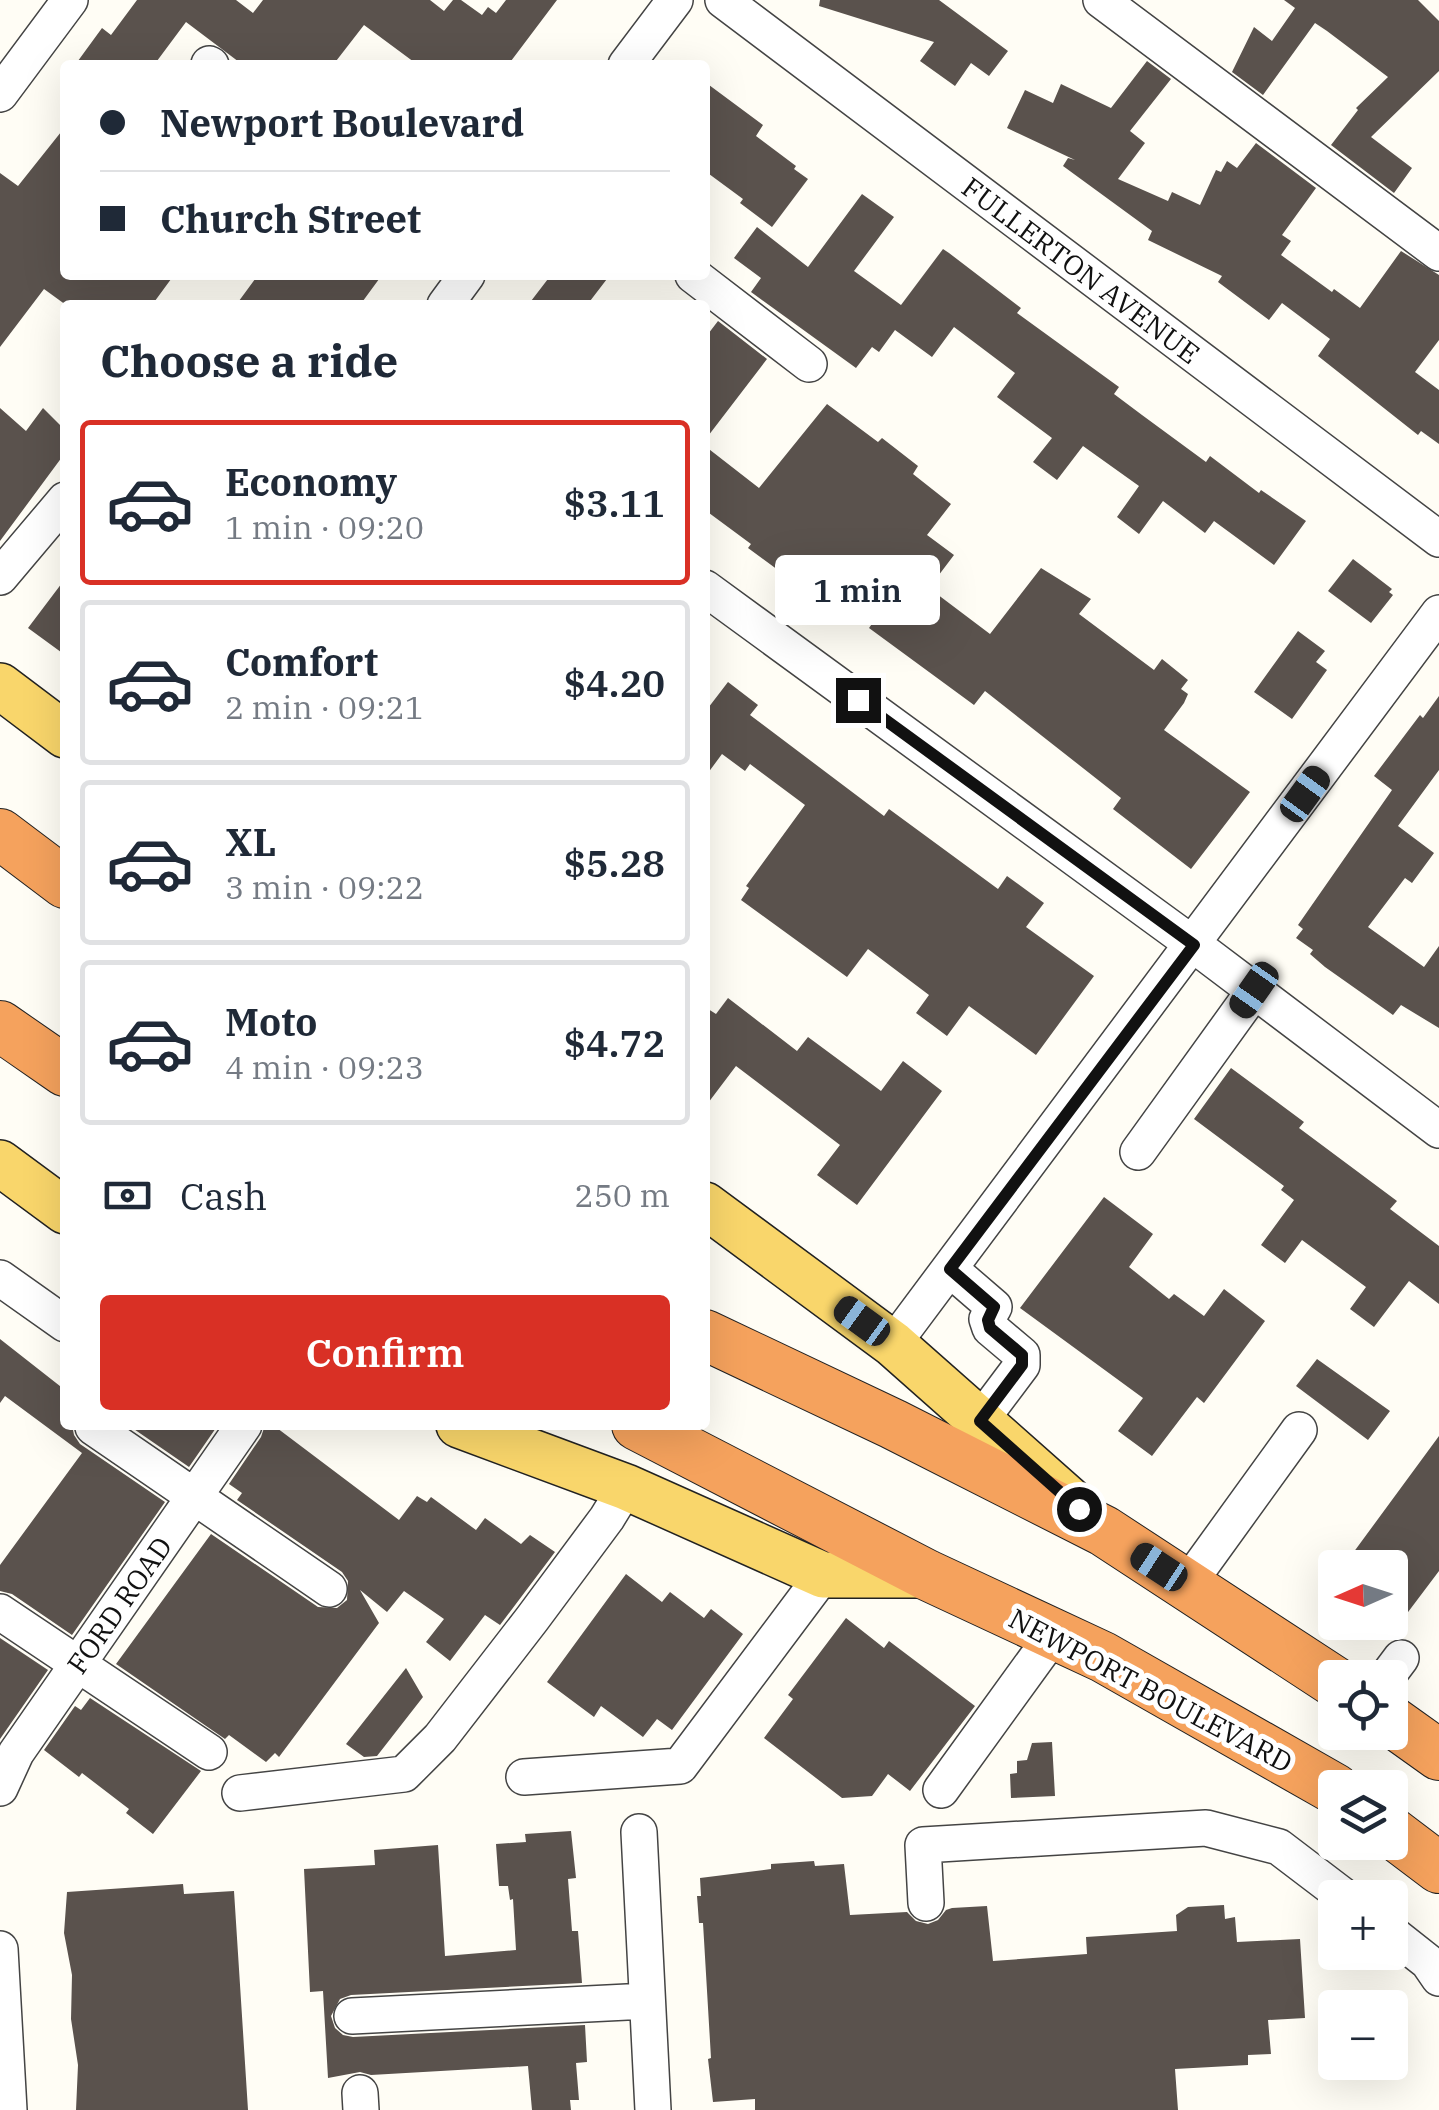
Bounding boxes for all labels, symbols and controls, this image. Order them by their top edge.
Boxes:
text: Newport Boulevard [160,98,524,147]
street label: FULLERTON AVENUE [955,168,1207,372]
text: Church Street [160,194,421,243]
text: Choose a ride [100,331,398,389]
text: Economy [225,457,397,506]
icon: car [105,458,195,548]
text: $3.11 [563,478,665,527]
text: 1 min · 09:20 [225,506,424,548]
callout: 1 min [776,555,940,625]
text: 1 min [813,569,902,611]
text: Comfort [225,637,378,686]
icon: car [105,638,195,728]
text: $4.20 [563,658,665,707]
route end [836,678,881,723]
text: 2 min · 09:21 [225,686,424,728]
car [1275,761,1335,827]
text: XL [225,817,276,866]
icon: car [105,818,195,908]
text: $5.28 [563,838,665,887]
text: 3 min · 09:22 [225,866,424,908]
car [1225,957,1283,1023]
text: Moto [225,997,317,1046]
icon: car [105,998,195,1088]
text: $4.72 [563,1018,665,1067]
text: 4 min · 09:23 [225,1046,424,1088]
icon: cash [100,1168,155,1223]
text: Cash [180,1171,267,1220]
text: 250 m [574,1174,670,1216]
car [829,1291,895,1351]
button: Confirm [100,1295,670,1410]
route start [1057,1487,1102,1532]
street label: FORD ROAD [58,1529,180,1681]
car [1126,1538,1192,1596]
north arrow [1318,1550,1408,1640]
map controls [1318,1550,1408,2080]
street label: NEWPORT BOULEVARD [1003,1599,1299,1781]
button: locate [1318,1660,1408,1750]
button: layers [1318,1770,1408,1860]
button: + [1318,1880,1408,1970]
button: − [1318,1990,1408,2080]

